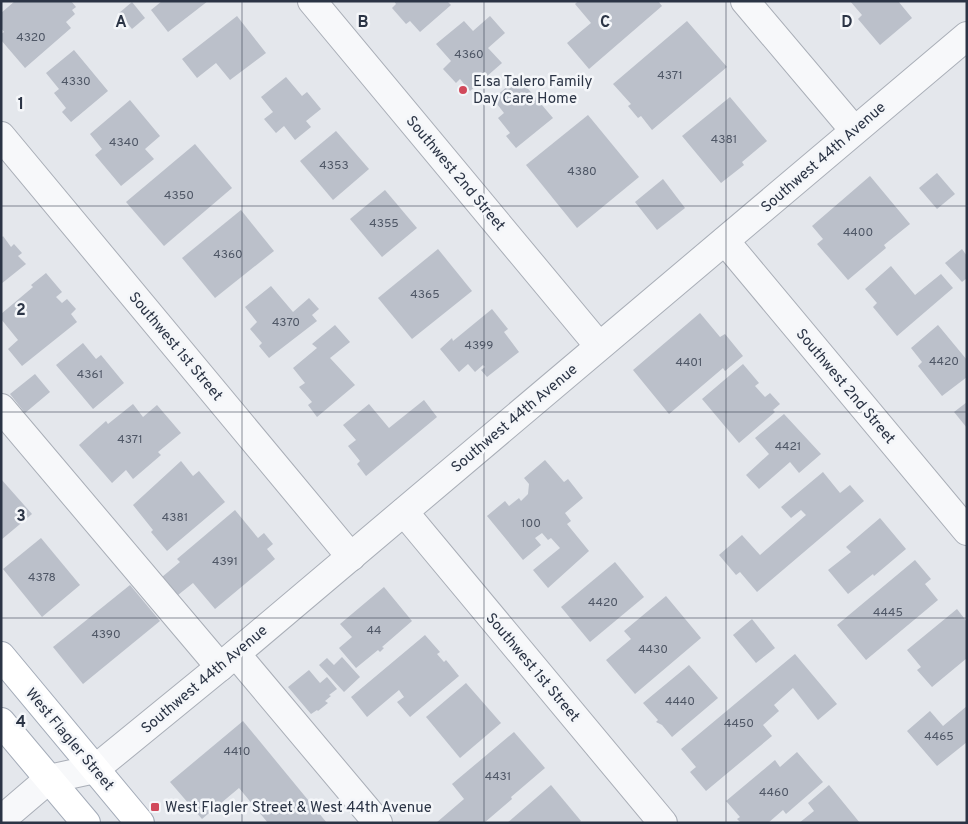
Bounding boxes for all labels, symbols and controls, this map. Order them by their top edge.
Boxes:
text: A [115,13,127,33]
text: B [357,13,369,33]
text: C [600,13,610,33]
text: D [841,13,853,33]
house number: 4320 [16,30,46,46]
house number: 4360 [454,47,484,63]
house number: 4371 [657,68,683,84]
place label: Elsa Talero Family Day Care Home [473,73,593,109]
house number: 4330 [61,74,91,90]
marker: Elsa Talero Family Day Care Home [457,84,469,96]
text: 1 [18,95,24,115]
street label: Southwest 44th Avenue [758,99,890,218]
street label: Southwest 2nd Street [401,112,509,236]
house number: 4381 [711,132,737,148]
house number: 4340 [109,135,139,151]
house number: 4353 [319,158,349,174]
house number: 4380 [567,164,597,180]
house number: 4350 [164,188,194,204]
house number: 4355 [369,216,399,232]
house number: 4400 [843,225,873,241]
house number: 4360 [213,247,243,263]
house number: 4365 [410,287,440,303]
street label: Southwest 1st Street [124,289,226,405]
text: 2 [16,301,26,321]
house number: 4370 [272,315,300,331]
street label: Southwest 2nd Street [791,325,899,449]
house number: 4399 [465,338,493,354]
house number: 4420 [929,354,959,370]
house number: 4401 [675,355,703,371]
street label: Southwest 44th Avenue [448,361,582,478]
house number: 4361 [77,367,103,383]
house number: 4371 [117,432,143,448]
house number: 4421 [775,439,801,455]
text: 3 [16,507,26,527]
house number: 4381 [162,510,188,526]
house number: 100 [521,516,541,532]
house number: 4391 [212,554,238,570]
house number: 4378 [28,570,56,586]
house number: 4420 [588,595,618,611]
house number: 4445 [873,605,903,621]
street label: Southwest 1st Street [481,610,583,726]
street label: Southwest 44th Avenue [138,622,272,739]
house number: 44 [367,623,381,639]
house number: 4390 [91,627,121,643]
house number: 4430 [638,642,668,658]
street label: West Flagler Street [20,685,117,795]
house number: 4440 [665,694,695,710]
text: 4 [16,713,26,733]
house number: 4450 [724,716,754,732]
house number: 4465 [924,729,954,745]
house number: 4410 [223,744,251,760]
house number: 4431 [485,769,511,785]
house number: 4460 [759,785,789,801]
place label: West Flagler Street & West 44th Avenue [165,799,432,818]
marker: West Flagler Street & West 44th Avenue [149,801,161,813]

